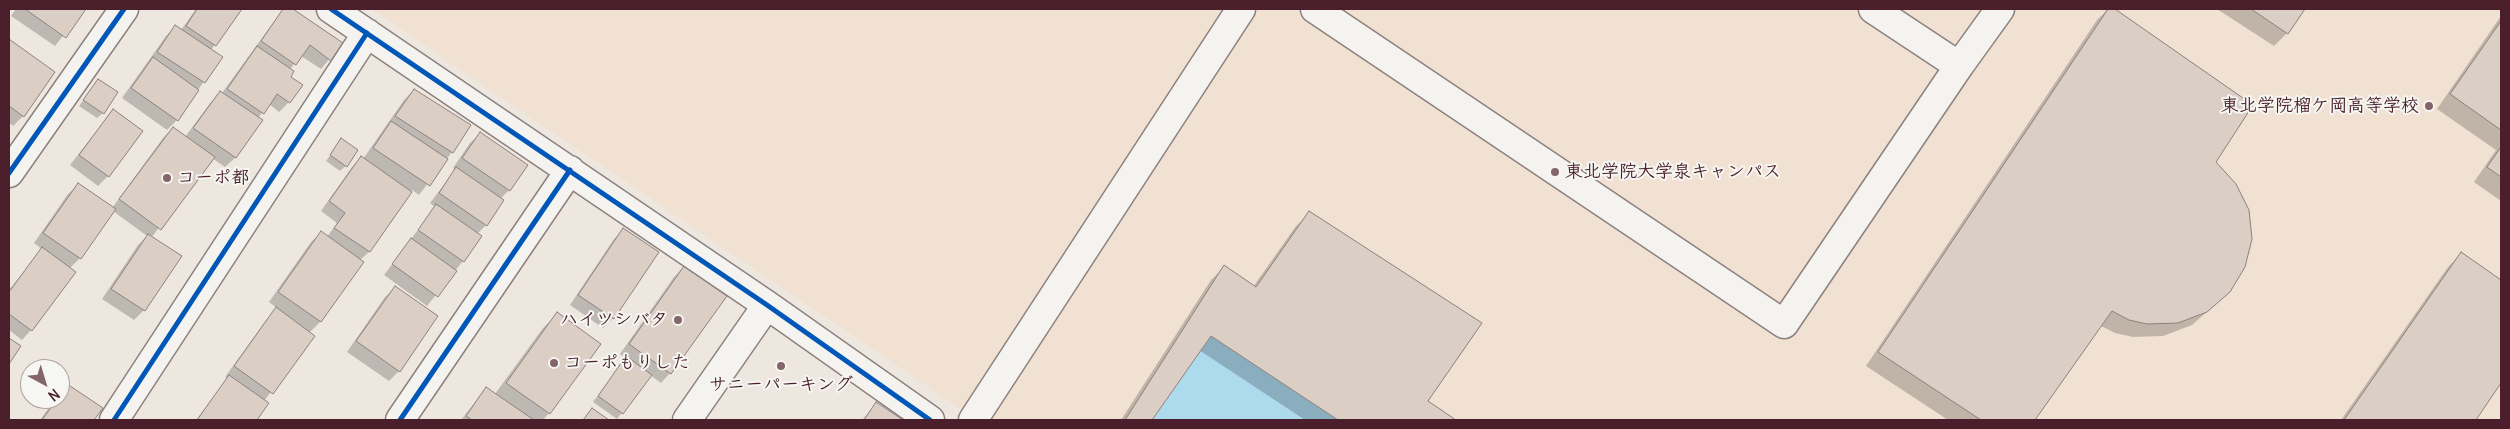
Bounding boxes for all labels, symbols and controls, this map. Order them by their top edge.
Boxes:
place label: 東北学院榴ケ岡高等学校 [2221,95,2419,117]
marker: 東北学院榴ケ岡高等学校 [2423,100,2435,112]
place label: 東北学院大学泉キャンパス [1565,161,1781,183]
marker: 東北学院大学泉キャンパス [1549,166,1561,178]
place label: コーポ都 [177,167,249,189]
marker: コーポ都 [161,172,173,184]
place label: ハイツシバタ [560,309,668,331]
marker: ハイツシバタ [672,314,684,326]
place label: コーポもりした [564,352,690,374]
marker: コーポもりした [548,357,560,369]
north arrow [20,359,70,409]
marker: サニーパーキング [775,360,787,372]
place label: サニーパーキング [709,374,853,396]
text: N [44,385,63,405]

